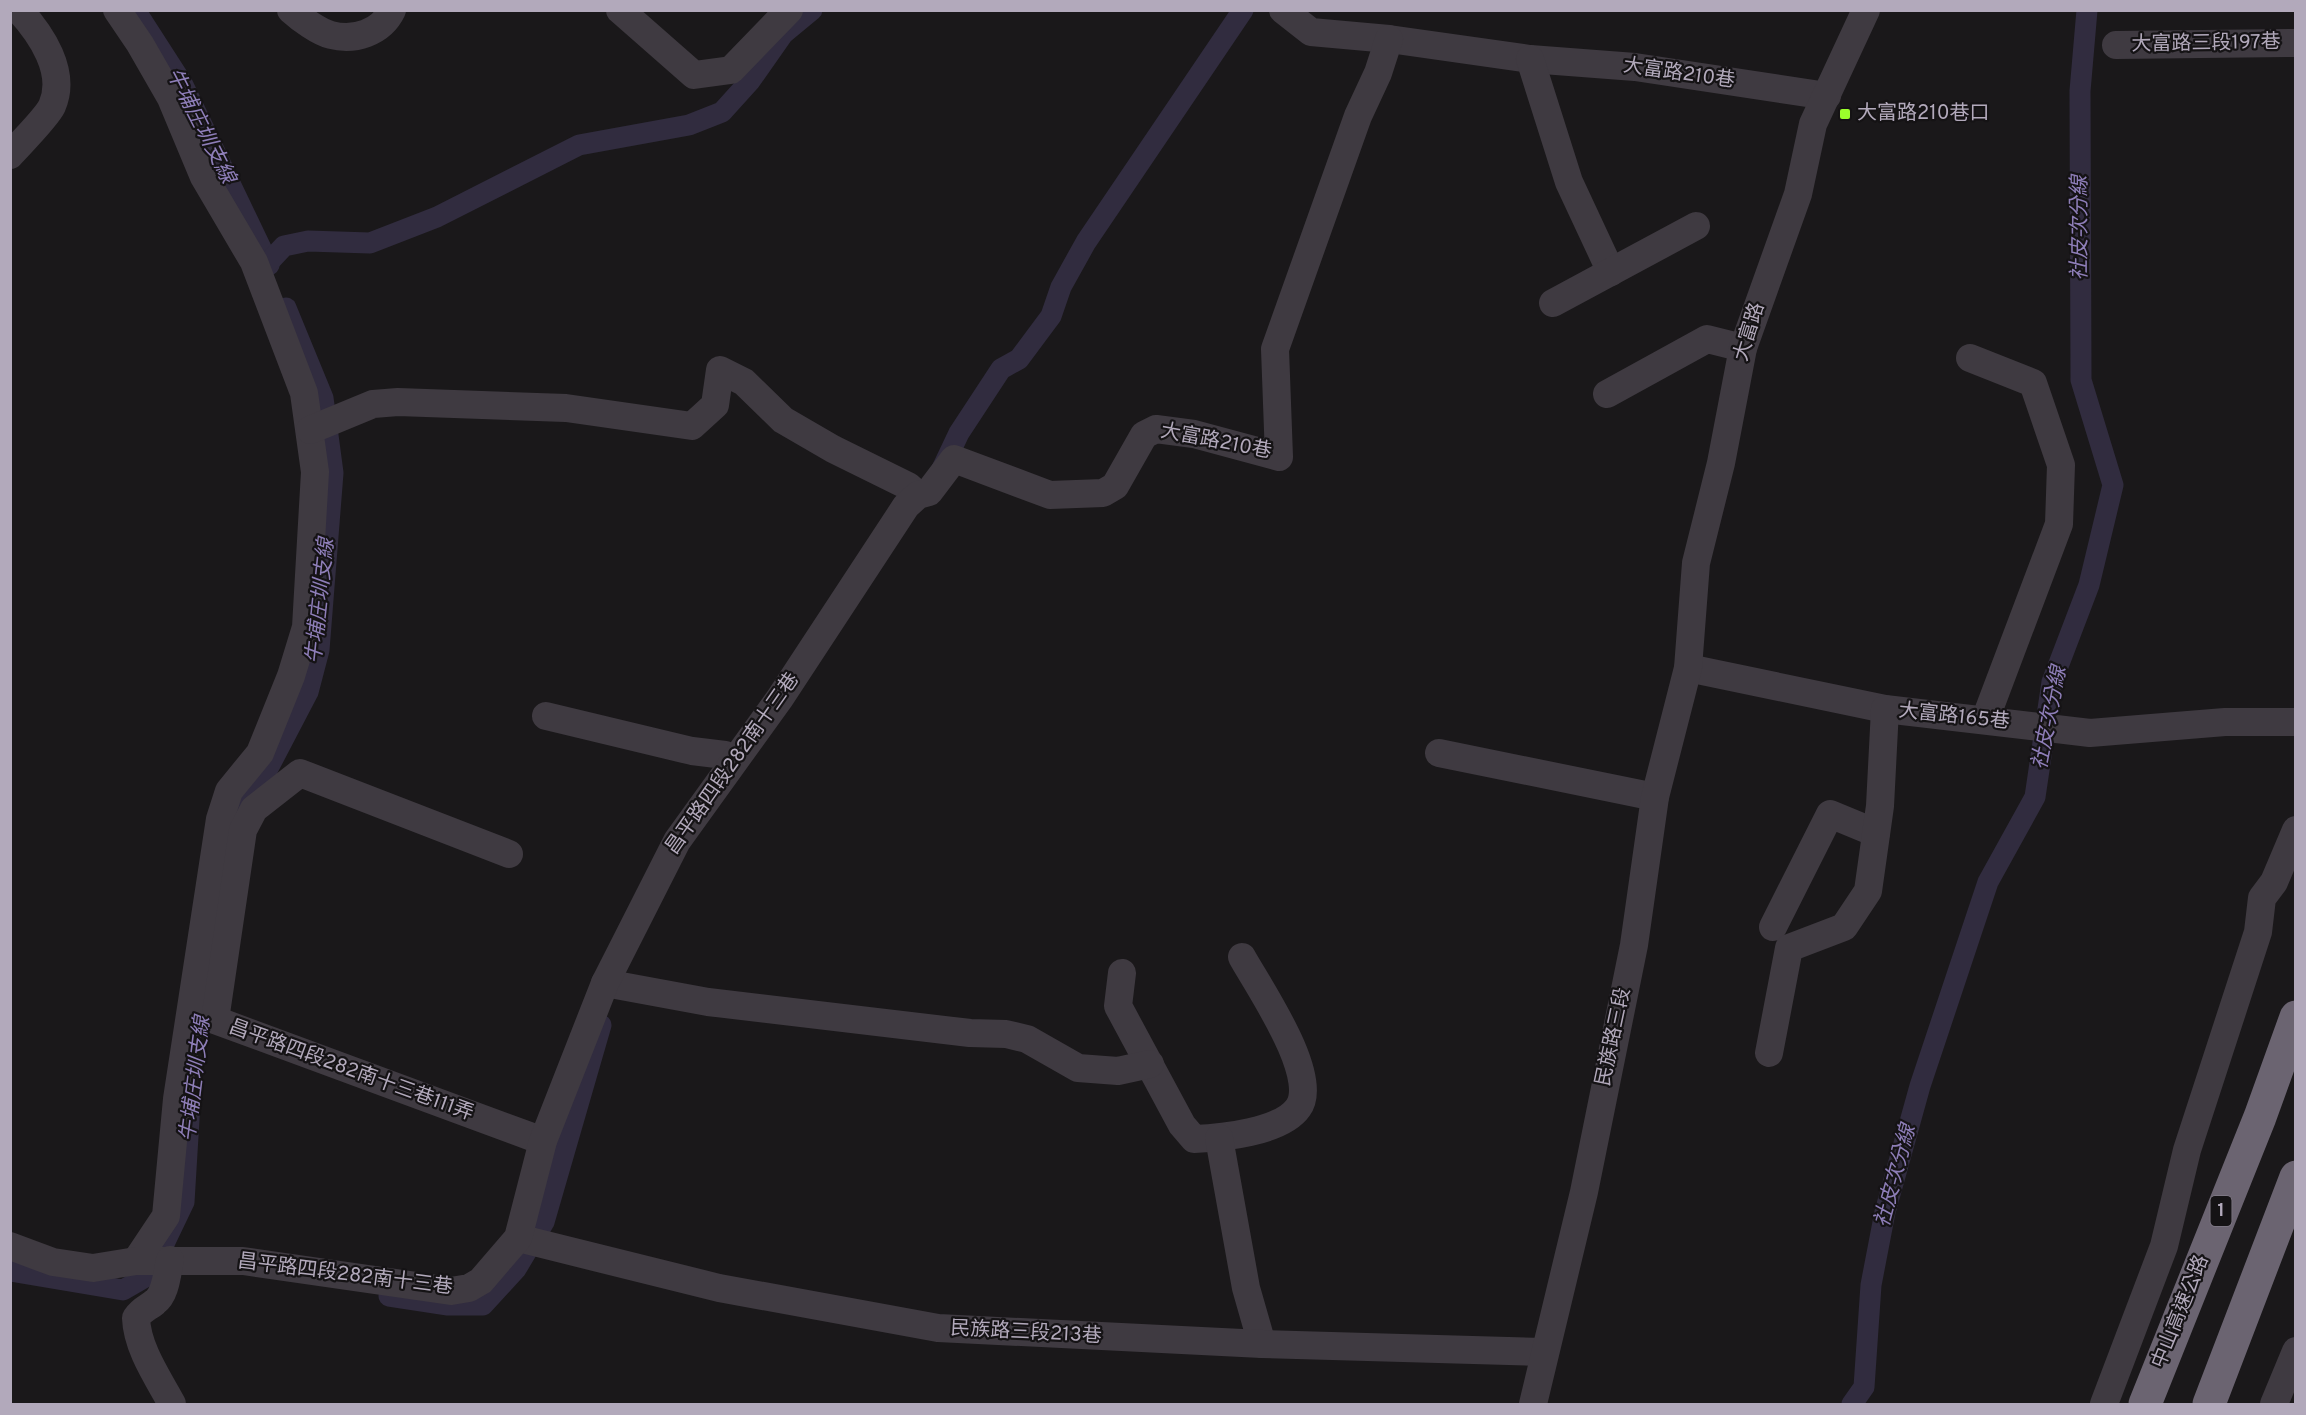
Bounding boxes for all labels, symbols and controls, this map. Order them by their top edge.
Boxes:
street label: 大富路三段197巷 [2131,30,2281,58]
street label: 大富路210巷 [1621,53,1737,95]
water label: 牛埔庄圳支線 [159,64,242,190]
place label: 大富路210巷口 [1857,101,1990,127]
marker: 大富路210巷口 [1838,107,1852,121]
water label: 社皮次分線 [2067,174,2094,281]
street label: 大富路 [1729,300,1771,364]
street label: 大富路210巷 [1158,419,1274,465]
water label: 牛埔庄圳支線 [301,535,341,665]
water label: 社皮次分線 [2027,662,2074,772]
street label: 昌平路四段282南十三巷 [660,668,806,860]
street label: 大富路165巷 [1897,698,2011,736]
street label: 民族路三段 [1591,985,1637,1089]
water label: 牛埔庄圳支線 [175,1013,217,1143]
street label: 昌平路四段282南十三巷111弄 [225,1015,477,1127]
water label: 社皮次分線 [1869,1120,1923,1230]
road number: 1 [2210,1196,2232,1226]
street label: 昌平路四段282南十三巷 [236,1249,454,1301]
street label: 中山高速公路 [2146,1251,2216,1373]
street label: 民族路三段213巷 [950,1316,1102,1350]

